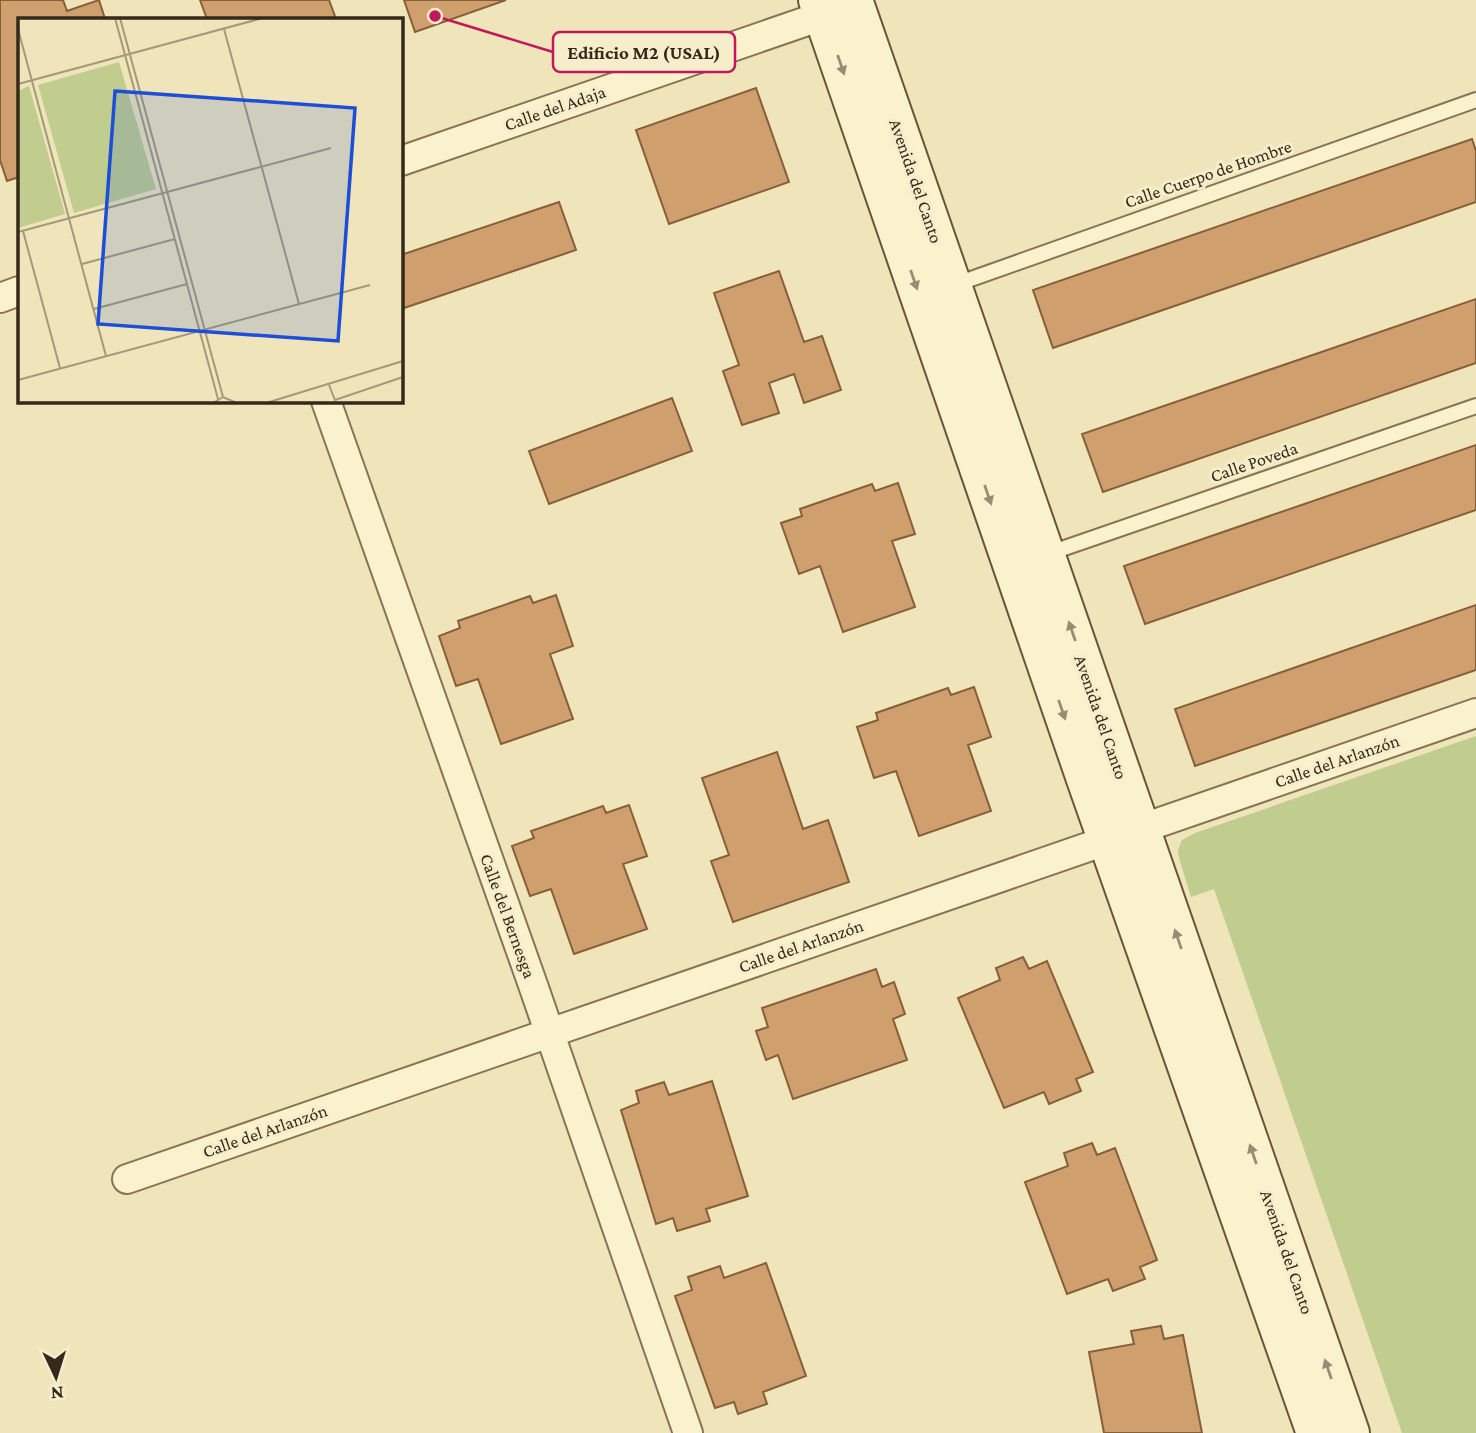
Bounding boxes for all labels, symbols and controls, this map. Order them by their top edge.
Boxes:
inset map [18,18,402,402]
callout: Edificio M2 (USAL) [553,32,735,72]
text: Edificio M2 (USAL) [567,42,721,64]
one-way arrow [836,54,846,75]
street label: Calle del Adaja [502,81,609,136]
street label: Avenida del Canto [885,116,947,246]
street label: Calle Cuerpo de Hombre [1122,136,1294,212]
one-way arrow [909,269,920,290]
street label: Calle Poveda [1208,438,1300,486]
one-way arrow [983,485,994,506]
one-way arrow [1066,621,1077,642]
street label: Avenida del Canto [1070,652,1132,782]
one-way arrow [1057,700,1068,721]
street label: Calle del Arlanzón [1272,730,1402,792]
street label: Calle del Bernesga [476,851,540,981]
street label: Calle del Arlanzón [736,915,866,977]
one-way arrow [1172,928,1183,949]
street label: Calle del Arlanzón [200,1100,330,1162]
one-way arrow [1247,1143,1258,1164]
street label: Avenida del Canto [1256,1187,1318,1317]
north arrow [21,1342,91,1412]
one-way arrow [1322,1358,1333,1379]
text: N [50,1383,64,1404]

